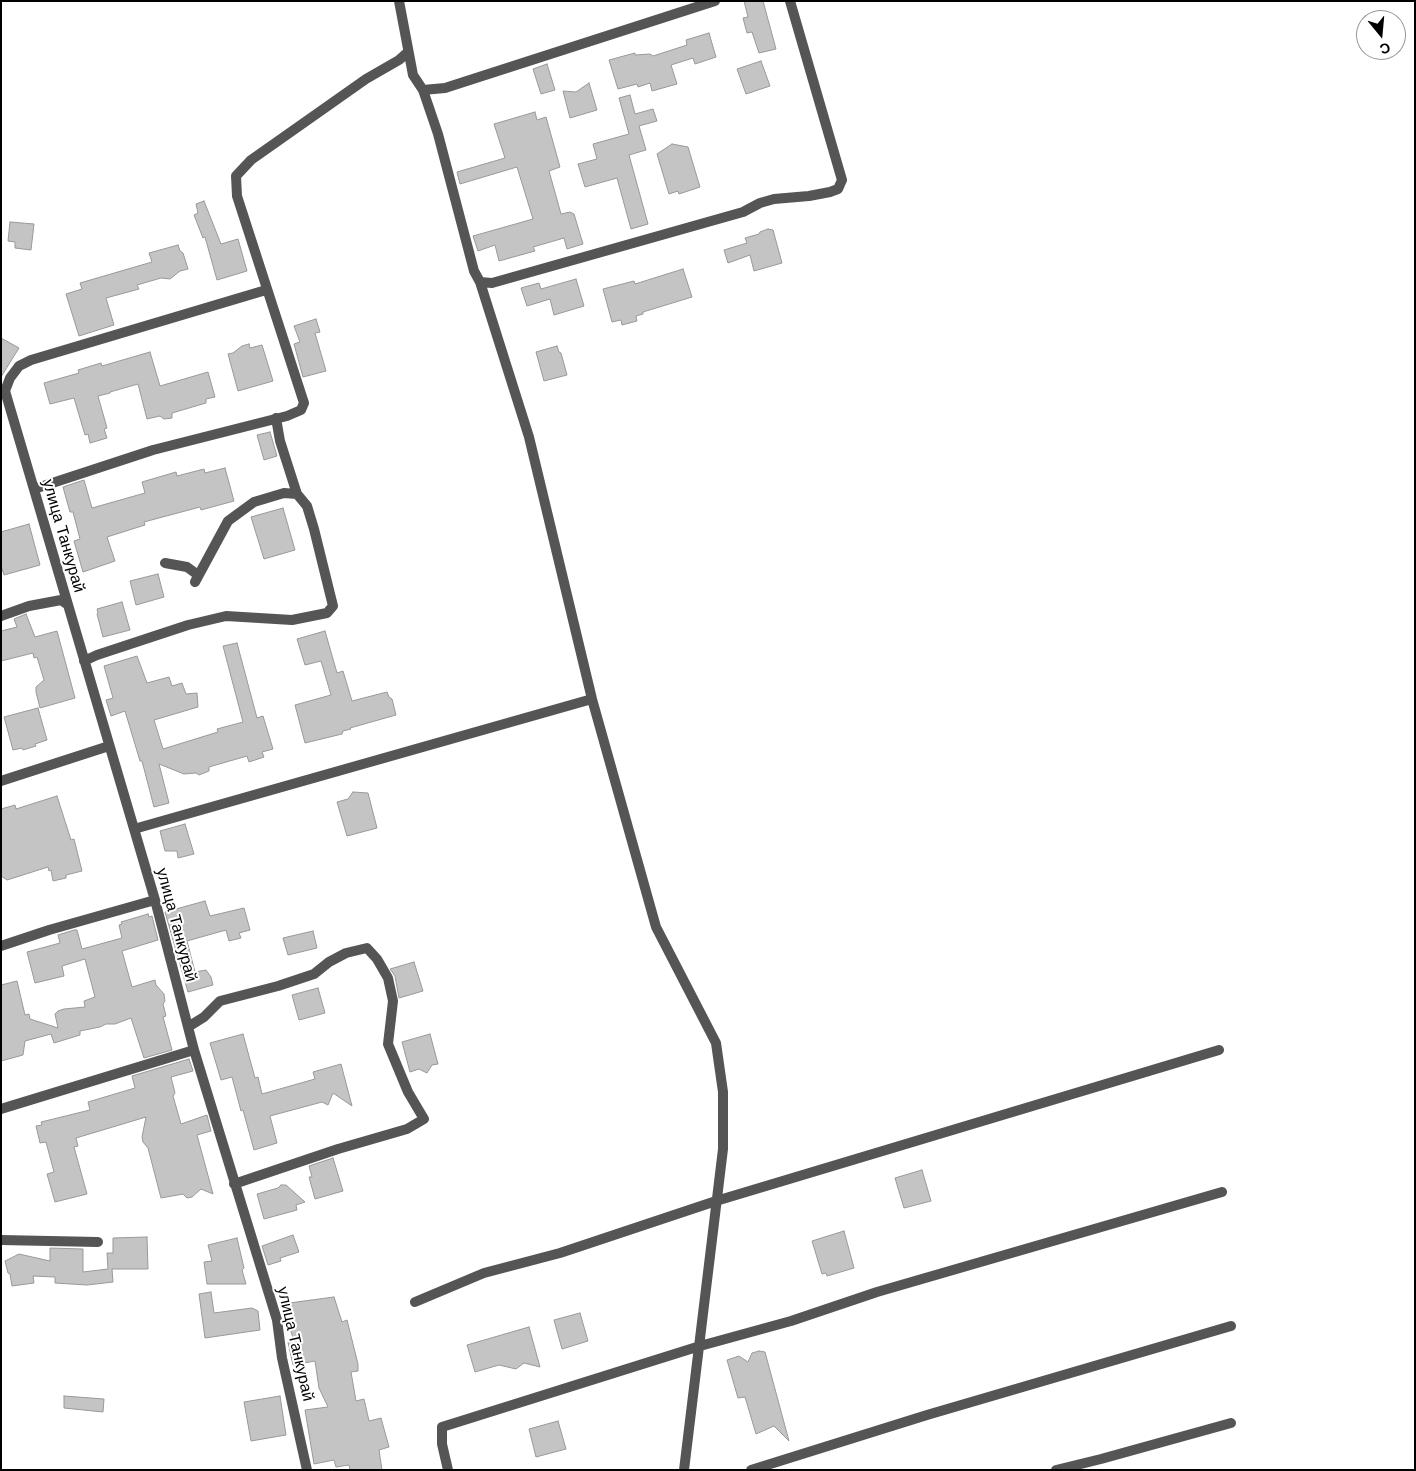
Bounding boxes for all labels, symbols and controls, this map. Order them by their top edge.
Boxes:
north arrow [1356,10,1406,60]
text: С [1378,39,1392,58]
street label: улица Танкурай [38,477,88,595]
street label: улица Танкурай [152,866,200,984]
street label: улица Танкурай [272,1285,318,1403]

